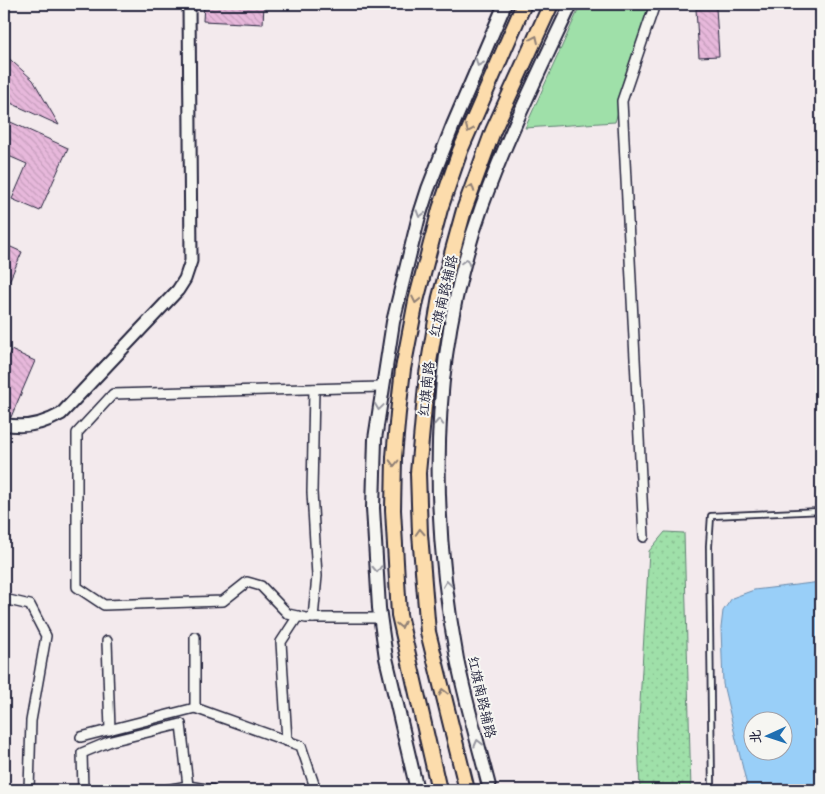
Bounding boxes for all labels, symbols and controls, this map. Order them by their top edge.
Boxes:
one-way arrow [529,35,539,44]
one-way arrow [475,58,486,67]
one-way arrow [464,124,474,132]
one-way arrow [465,185,475,193]
one-way arrow [416,209,426,217]
street label: 红旗南路辅路 [426,253,461,339]
one-way arrow [460,258,470,266]
one-way arrow [411,296,422,305]
street label: 红旗南路 [415,360,438,418]
one-way arrow [375,402,385,411]
one-way arrow [434,417,444,425]
one-way arrow [388,459,399,467]
one-way arrow [414,527,425,535]
one-way arrow [371,565,382,573]
one-way arrow [442,579,452,588]
one-way arrow [395,620,406,629]
street label: 红旗南路辅路 [464,654,499,740]
one-way arrow [438,688,449,696]
north arrow [742,712,792,762]
text: 北 [747,729,764,744]
one-way arrow [473,738,484,747]

